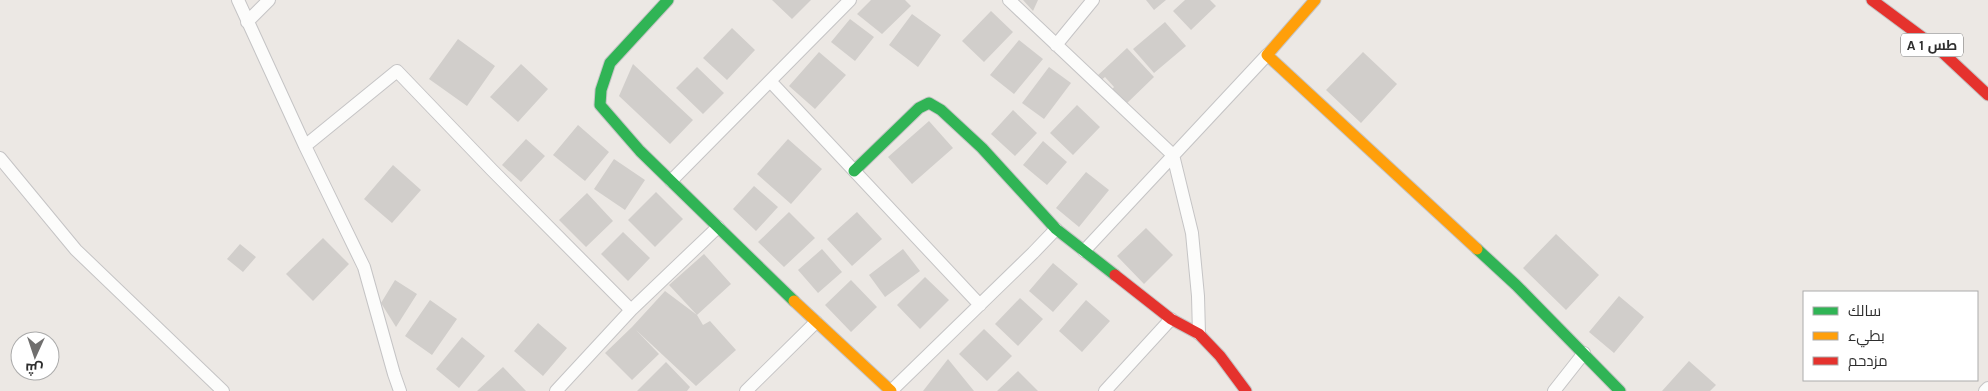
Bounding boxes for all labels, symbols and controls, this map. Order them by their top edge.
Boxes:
road number: A 1 طس [1901,34,1963,56]
legend [1803,291,1978,381]
text: سالك [1848,302,1881,320]
text: بطيء [1848,327,1885,348]
north arrow [10,331,60,381]
text: مزدحم [1848,352,1888,371]
text: ش [25,360,44,377]

